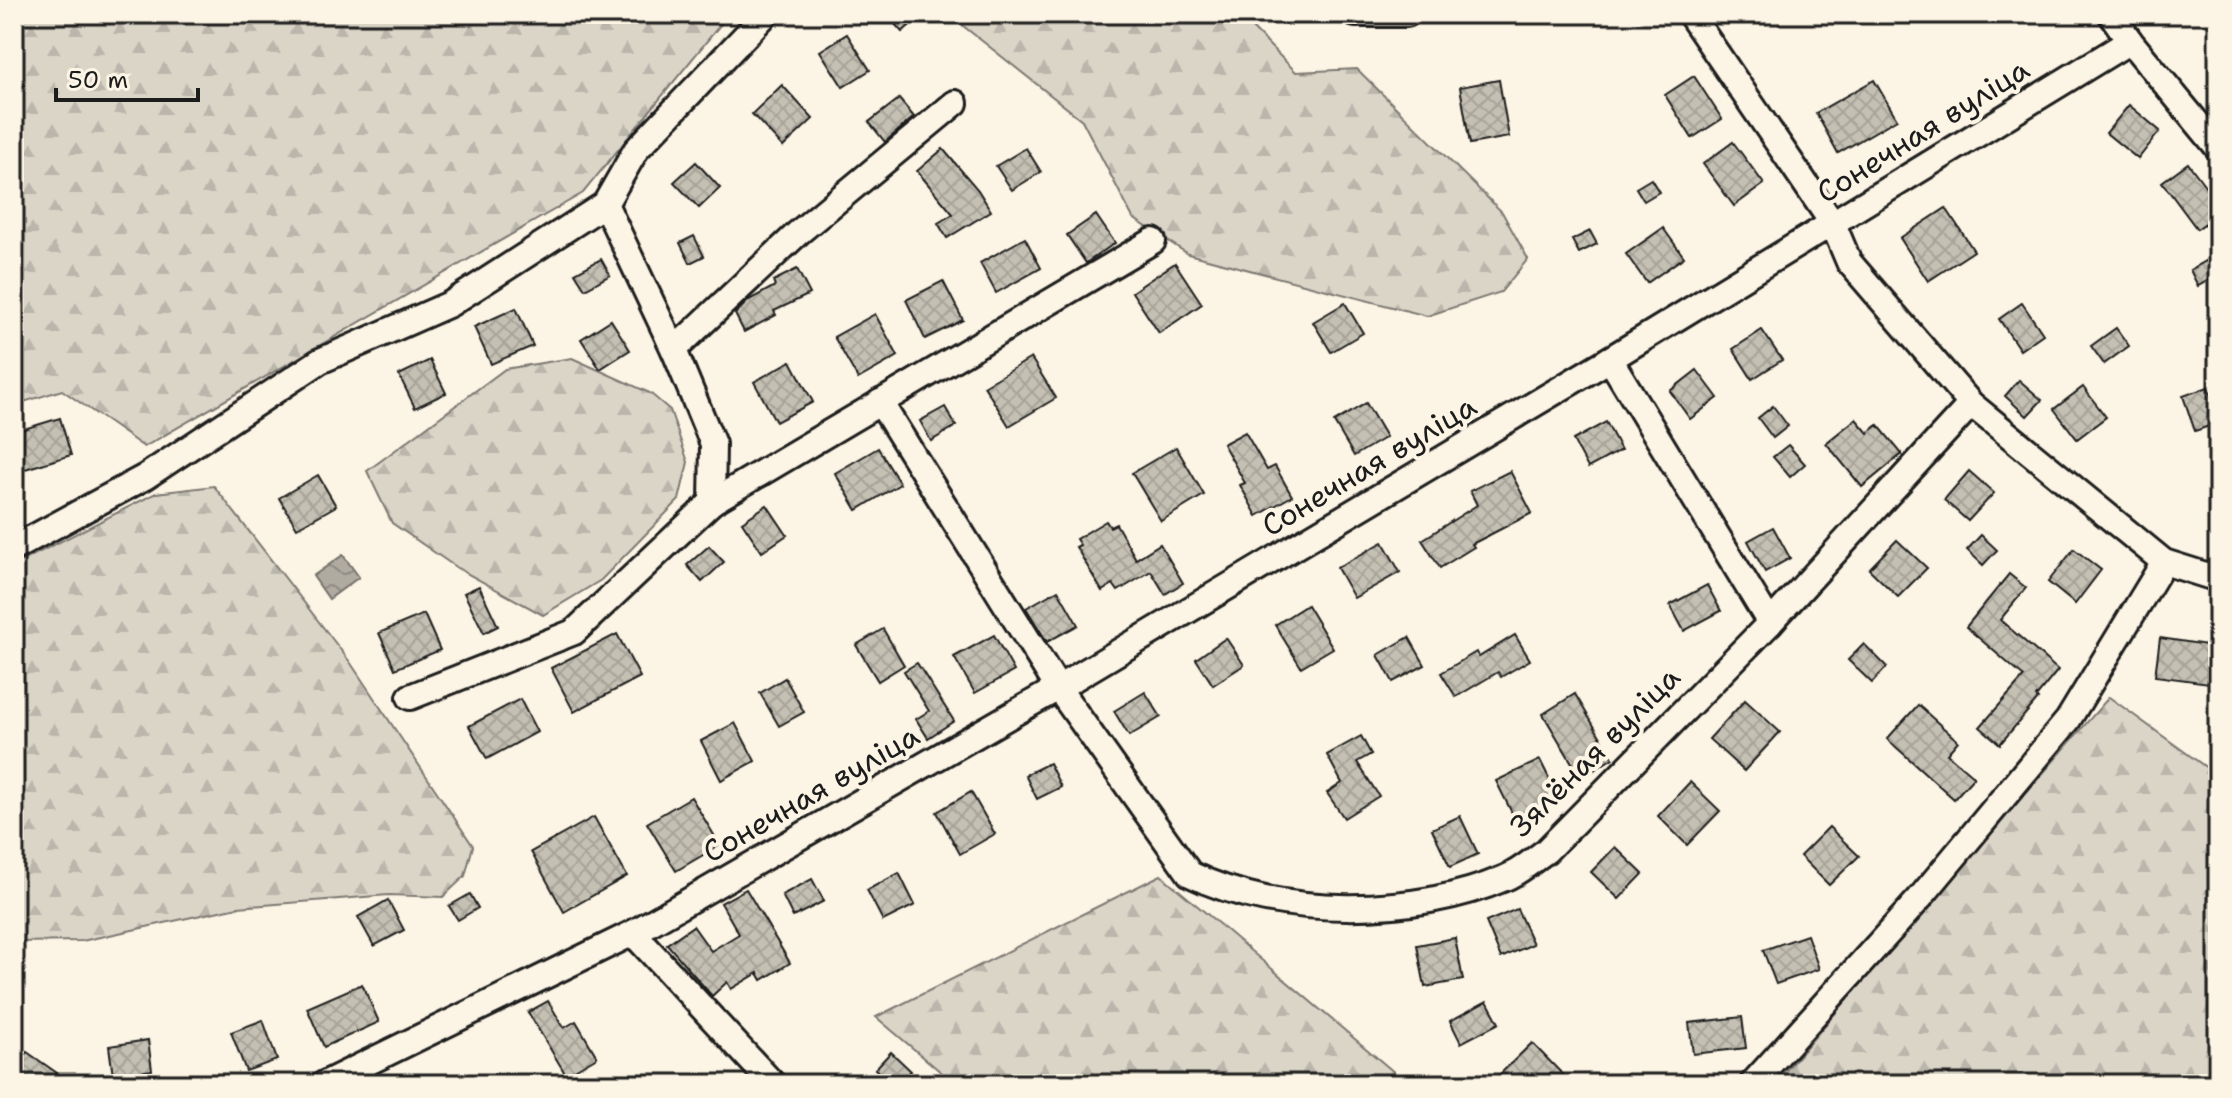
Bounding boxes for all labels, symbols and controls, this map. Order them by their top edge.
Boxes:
street label: Сонечная вуліца [1808,48,2037,213]
scale bar [56,52,198,102]
text: 50 m [68,64,128,96]
street label: Сонечная вуліца [1254,385,1484,546]
street label: Зялёная вуліца [1500,657,1689,846]
street label: Сонечная вуліца [695,715,927,872]

